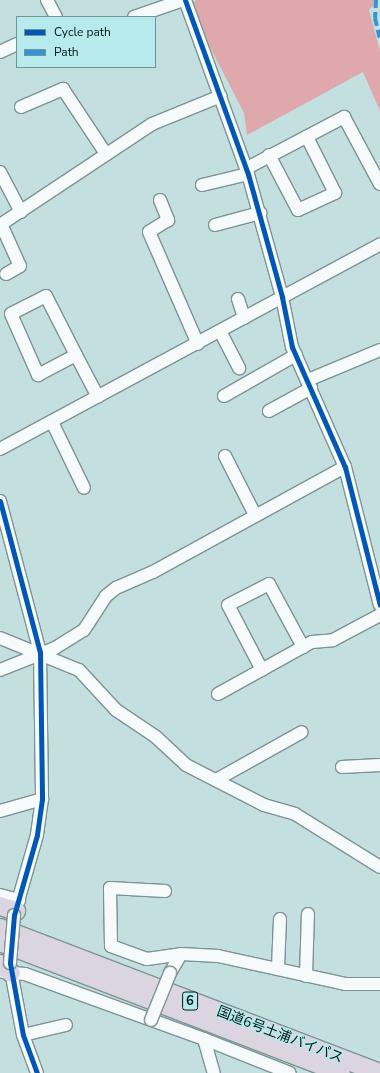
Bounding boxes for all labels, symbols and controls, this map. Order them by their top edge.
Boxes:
legend [16,16,156,68]
text: Cycle path [54,24,111,40]
text: Path [54,44,79,60]
road number: 6 [182,990,198,1012]
street label: 国道6号土浦バイパス [214,1003,346,1067]

